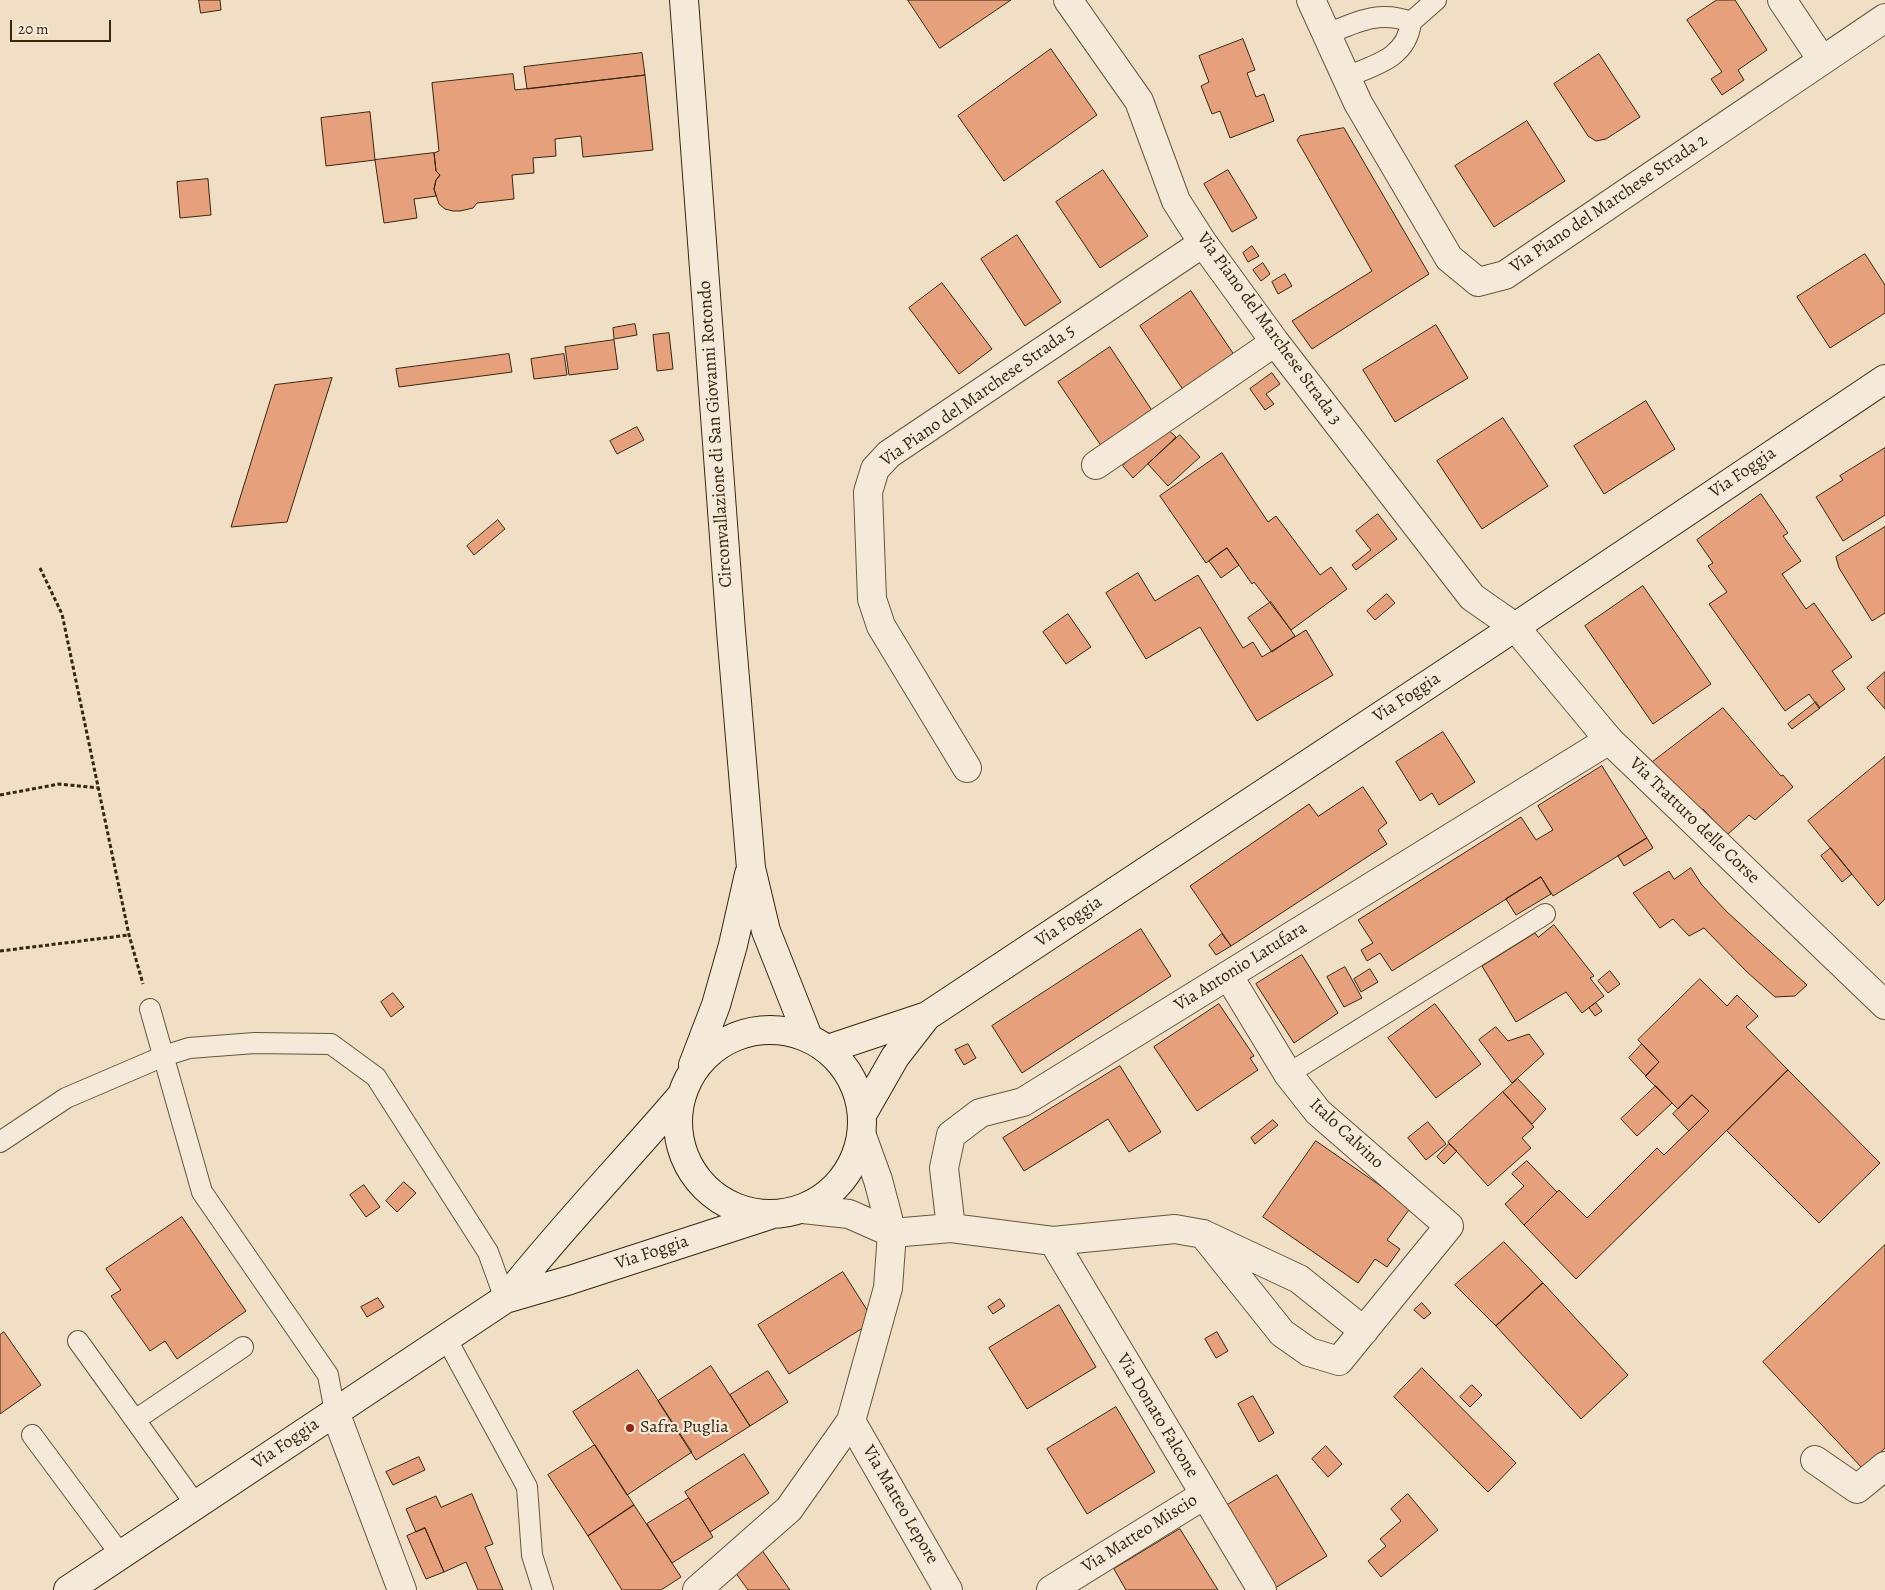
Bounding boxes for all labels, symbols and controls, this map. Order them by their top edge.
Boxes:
scale bar [12,10,114,42]
text: 20 m [18,19,49,39]
street label: Via Piano del Marchese Strada 2 [1506,130,1712,278]
street label: Via Piano del Marchese Strada 3 [1192,229,1346,429]
street label: Circonvallazione di San Giovanni Rotondo [694,280,738,588]
street label: Via Piano del Marchese Strada 5 [876,320,1080,472]
street label: Via Foggia [1705,443,1781,503]
street label: Via Foggia [1369,668,1445,728]
street label: Via Tratturo delle Corse [1624,753,1764,889]
street label: Via Foggia [1031,892,1107,952]
street label: Via Antonio Latufara [1171,918,1311,1016]
street label: Italo Calvino [1304,1094,1388,1174]
street label: Via Foggia [612,1231,692,1275]
street label: Via Donato Falcone [1111,1350,1203,1482]
street label: Via Foggia [248,1414,324,1474]
place label: Safra Puglia [640,1417,729,1439]
marker: Safra Puglia [624,1422,636,1434]
street label: Via Matteo Lepore [857,1442,943,1568]
street label: Via Matteo Miscio [1078,1490,1202,1578]

